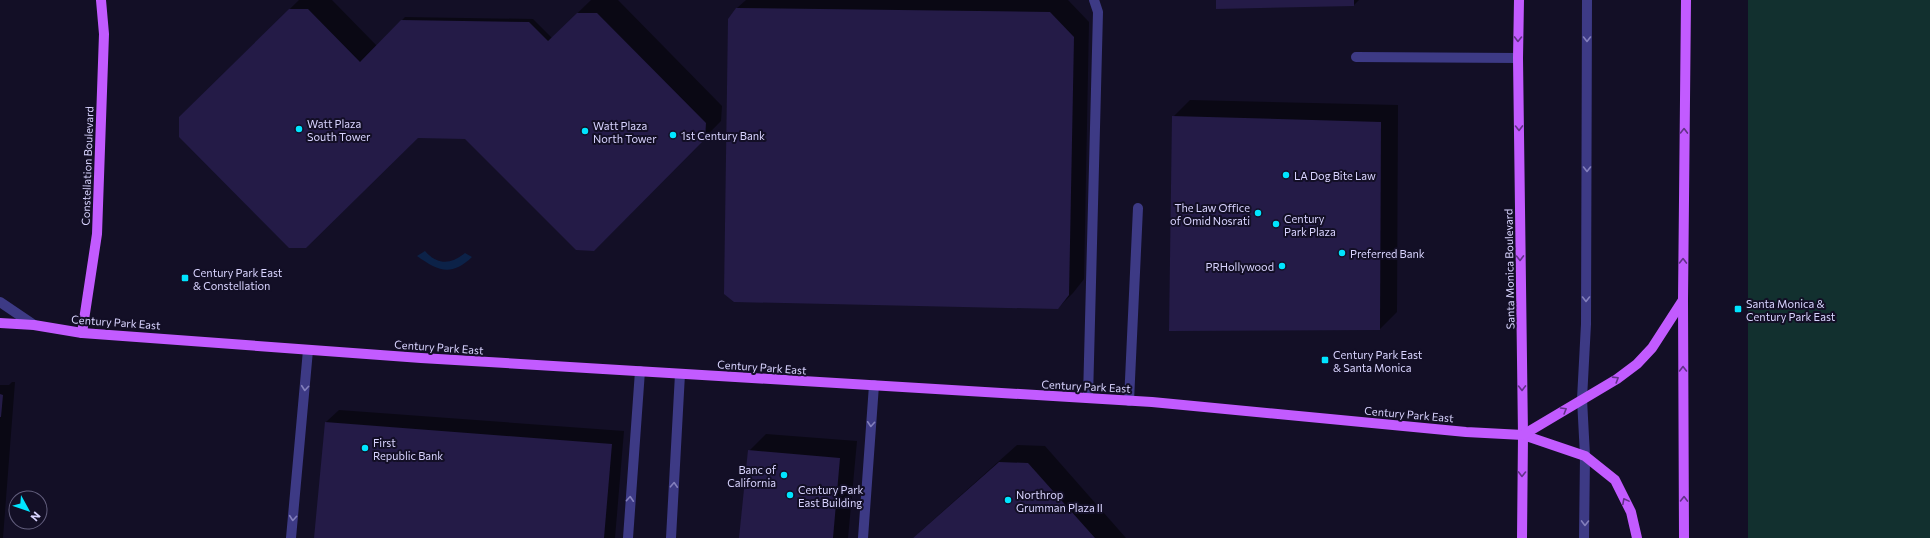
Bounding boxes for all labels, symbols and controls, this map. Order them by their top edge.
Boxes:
one-way arrow [1514,36,1522,42]
one-way arrow [1583,36,1591,42]
street label: Constellation Boulevard [78,106,96,226]
place label: Watt Plaza South Tower [307,117,371,143]
place label: Watt Plaza North Tower [593,119,657,145]
marker: Watt Plaza South Tower [294,124,304,134]
one-way arrow [1515,125,1523,131]
marker: Watt Plaza North Tower [580,126,590,136]
one-way arrow [1680,128,1688,134]
place label: 1st Century Bank [681,129,765,142]
marker: 1st Century Bank [668,130,678,140]
one-way arrow [1583,166,1591,172]
place label: LA Dog Bite Law [1294,169,1376,182]
marker: LA Dog Bite Law [1281,170,1291,180]
place label: The Law Office of Omid Nosrati [1170,201,1250,227]
marker: The Law Office of Omid Nosrati [1253,208,1263,218]
street label: Santa Monica Boulevard [1501,209,1517,329]
place label: Century Park Plaza [1284,212,1336,238]
marker: Century Park Plaza [1271,219,1281,229]
place label: Preferred Bank [1350,247,1425,260]
marker: Preferred Bank [1337,248,1347,258]
one-way arrow [1516,255,1524,261]
one-way arrow [1679,258,1687,264]
place label: PRHollywood [1206,260,1274,273]
marker: PRHollywood [1277,261,1287,271]
place label: Century Park East & Constellation [193,266,283,292]
marker: Century Park East & Constellation [180,273,190,283]
one-way arrow [1582,296,1590,302]
place label: Santa Monica & Century Park East [1746,297,1836,323]
marker: Santa Monica & Century Park East [1733,304,1743,314]
street label: Century Park East [71,312,162,332]
street label: Century Park East [394,337,485,357]
place label: Century Park East & Santa Monica [1333,348,1423,374]
marker: Century Park East & Santa Monica [1320,355,1330,365]
street label: Century Park East [717,357,808,377]
one-way arrow [1679,366,1687,372]
street label: Century Park East [1041,377,1131,395]
one-way arrow [1611,377,1618,384]
one-way arrow [300,385,309,391]
one-way arrow [1518,385,1526,391]
street label: Century Park East [1364,404,1455,424]
one-way arrow [1560,407,1567,415]
one-way arrow [867,421,876,427]
place label: First Republic Bank [373,436,443,462]
marker: First Republic Bank [360,443,370,453]
place label: Banc of California [727,463,777,489]
marker: Banc of California [779,470,789,480]
one-way arrow [1518,471,1527,477]
one-way arrow [670,482,678,488]
place label: Century Park East Building [798,483,864,509]
place label: Northrop Grumman Plaza II [1016,488,1103,514]
north arrow [8,490,48,530]
marker: Century Park East Building [785,490,795,500]
marker: Northrop Grumman Plaza II [1003,495,1013,505]
one-way arrow [626,496,635,502]
one-way arrow [1680,496,1688,502]
one-way arrow [1623,498,1630,505]
text: N [28,509,44,524]
one-way arrow [289,515,298,521]
one-way arrow [1580,520,1589,526]

